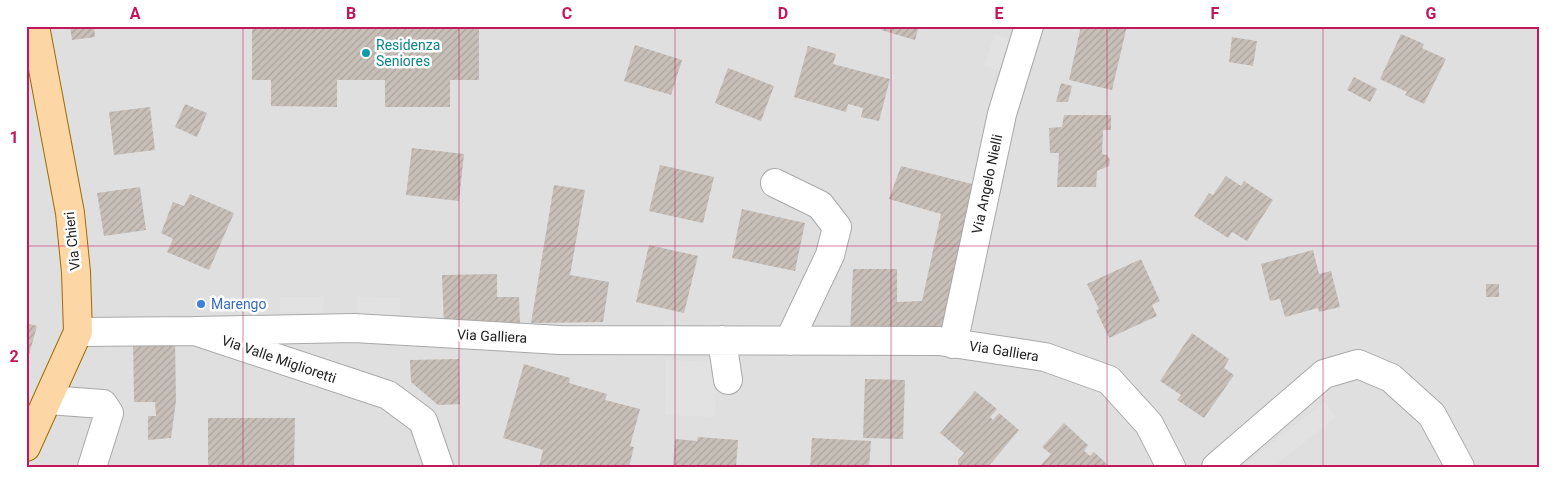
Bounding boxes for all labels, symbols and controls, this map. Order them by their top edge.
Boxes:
text: A [130,4,141,23]
text: B [346,4,356,23]
text: C [562,4,572,23]
text: D [778,4,788,23]
text: E [995,4,1004,23]
text: F [1211,4,1220,23]
text: G [1426,4,1437,23]
place label: Residenza Seniores [376,37,440,69]
marker: Residenza Seniores [360,47,372,59]
text: 1 [9,128,19,147]
street label: Via Angelo Nielli [969,133,1005,235]
street label: Via Chieri [61,211,83,271]
place label: Marengo [211,296,266,312]
marker: Marengo [195,298,207,310]
street label: Via Galliera [456,326,528,346]
street label: Via Valle Miglioretti [220,332,338,386]
street label: Via Galliera [968,338,1040,364]
text: 2 [9,347,19,366]

